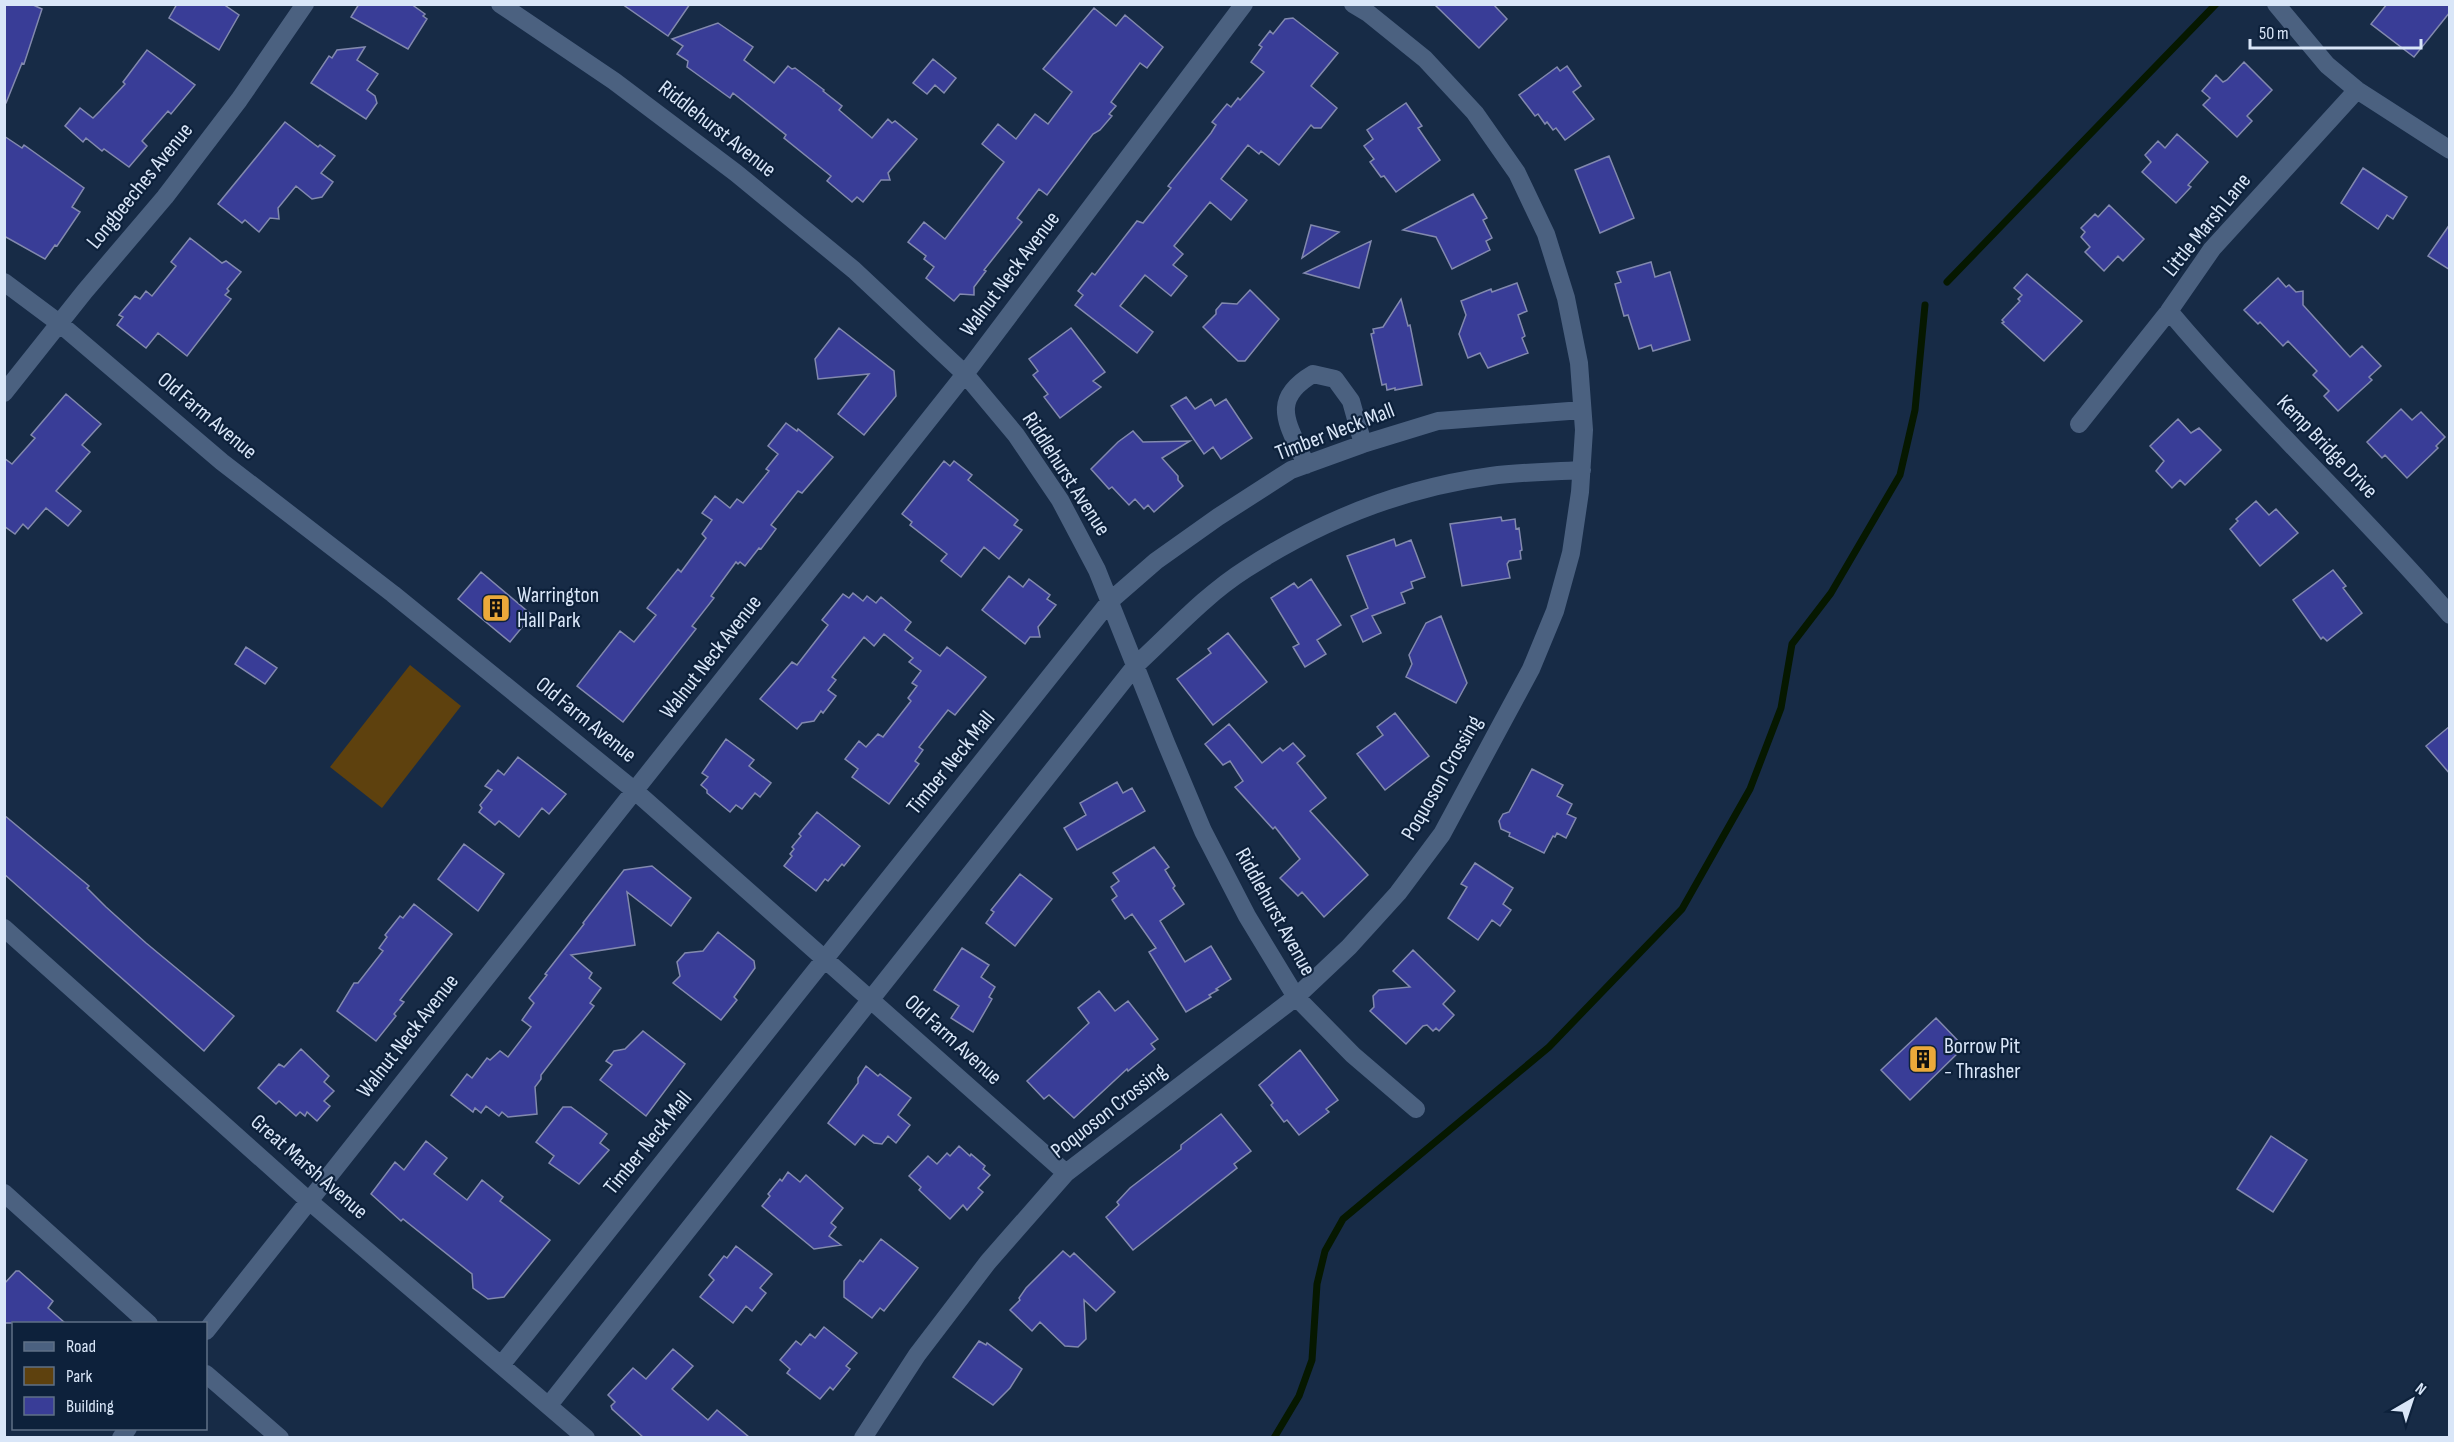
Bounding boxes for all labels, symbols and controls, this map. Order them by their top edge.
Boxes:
scale bar [2250,12,2421,50]
text: 50 m [2259,23,2289,44]
street label: Riddlehurst Avenue [653,75,781,183]
street label: Longbeeches Avenue [81,118,199,254]
street label: Little Marsh Lane [2157,168,2257,282]
street label: Walnut Neck Avenue [954,206,1066,342]
street label: Old Farm Avenue [152,367,262,465]
street label: Kemp Bridge Drive [2271,389,2383,505]
street label: Timber Neck Mall [1272,397,1398,467]
street label: Riddlehurst Avenue [1016,407,1116,541]
place label: Warrington Hall Park [517,582,599,634]
street label: Walnut Neck Avenue [654,590,768,724]
building icon: Warrington Hall Park [480,592,512,624]
street label: Old Farm Avenue [530,671,642,769]
street label: Timber Neck Mall [901,706,1001,820]
street label: Poquoson Crossing [1395,711,1489,845]
street label: Riddlehurst Avenue [1229,843,1321,981]
street label: Walnut Neck Avenue [351,969,465,1103]
street label: Old Farm Avenue [899,989,1007,1091]
place label: Borrow Pit - Thrasher [1944,1033,2021,1085]
building icon: Borrow Pit - Thrasher [1907,1043,1939,1075]
street label: Poquoson Crossing [1046,1057,1172,1165]
street label: Timber Neck Mall [598,1086,698,1200]
street label: Great Marsh Avenue [245,1109,373,1225]
legend [12,1322,207,1430]
text: Road [66,1336,96,1357]
text: Park [66,1366,92,1387]
north arrow [2382,1370,2442,1430]
text: N [2411,1379,2430,1400]
text: Building [66,1396,114,1417]

